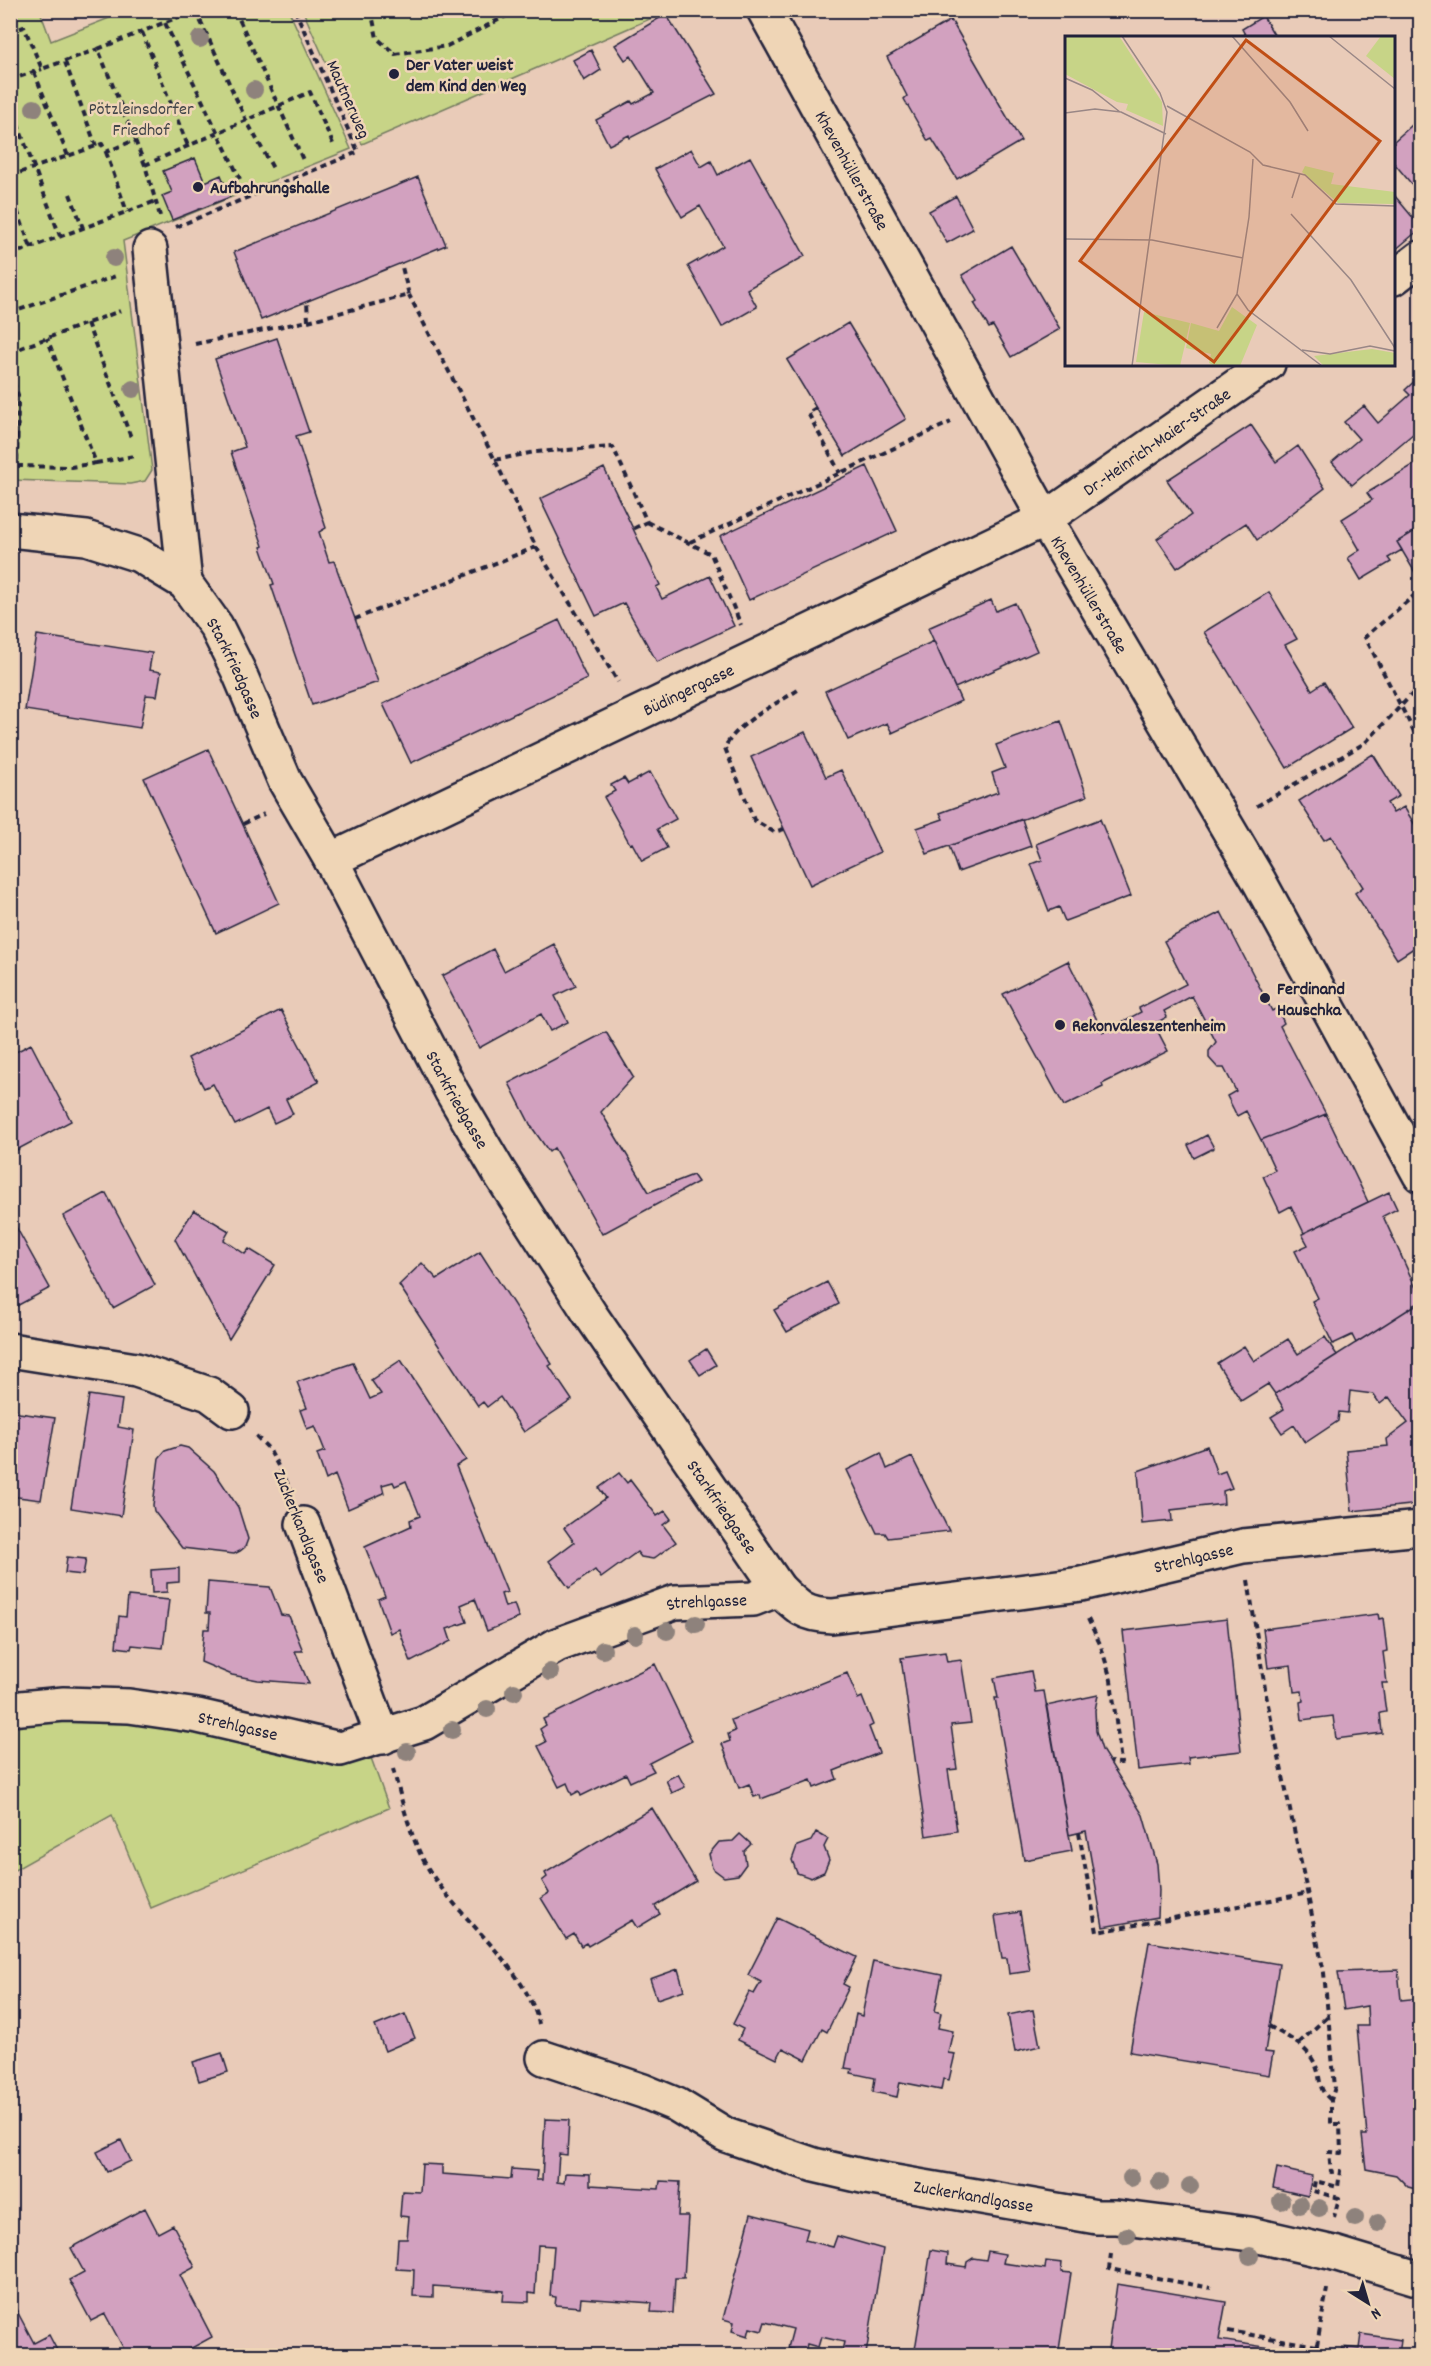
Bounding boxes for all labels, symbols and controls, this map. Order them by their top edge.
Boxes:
inset map [1065,36,1395,366]
place label: Der Vater weist dem Kind den Weg [406,54,526,100]
street label: Mautnerweg [318,57,375,143]
marker: Der Vater weist dem Kind den Weg [387,67,401,81]
park label: Pötzleinsdorfer Friedhof [88,98,194,144]
street label: Khevenhüllerstraße [807,107,893,236]
place label: Aufbahrungshalle [210,177,330,202]
marker: Aufbahrungshalle [191,180,205,194]
street label: Dr.-Heinrich-Maier-Straße [1079,383,1237,504]
street label: Khevenhüllerstraße [1043,532,1132,659]
street label: Starkfriedgasse [199,613,267,723]
street label: Büdingergasse [640,659,739,724]
place label: Ferdinand Hauschka [1277,978,1345,1024]
marker: Ferdinand Hauschka [1258,991,1272,1005]
place label: Rekonvaleszentenheim [1072,1015,1226,1040]
marker: Rekonvaleszentenheim [1053,1018,1067,1032]
street label: Starkfriedgasse [418,1047,493,1155]
street label: Starkfriedgasse [679,1456,762,1560]
street label: Zuckerkandlgasse [265,1466,334,1588]
street label: Strehlgasse [1152,1539,1236,1582]
street label: Strehlgasse [663,1589,748,1619]
street label: Strehlgasse [195,1706,280,1749]
street label: Zuckerkandlgasse [911,2175,1035,2221]
north arrow [1338,2273,1398,2333]
text: N [1365,2301,1386,2325]

